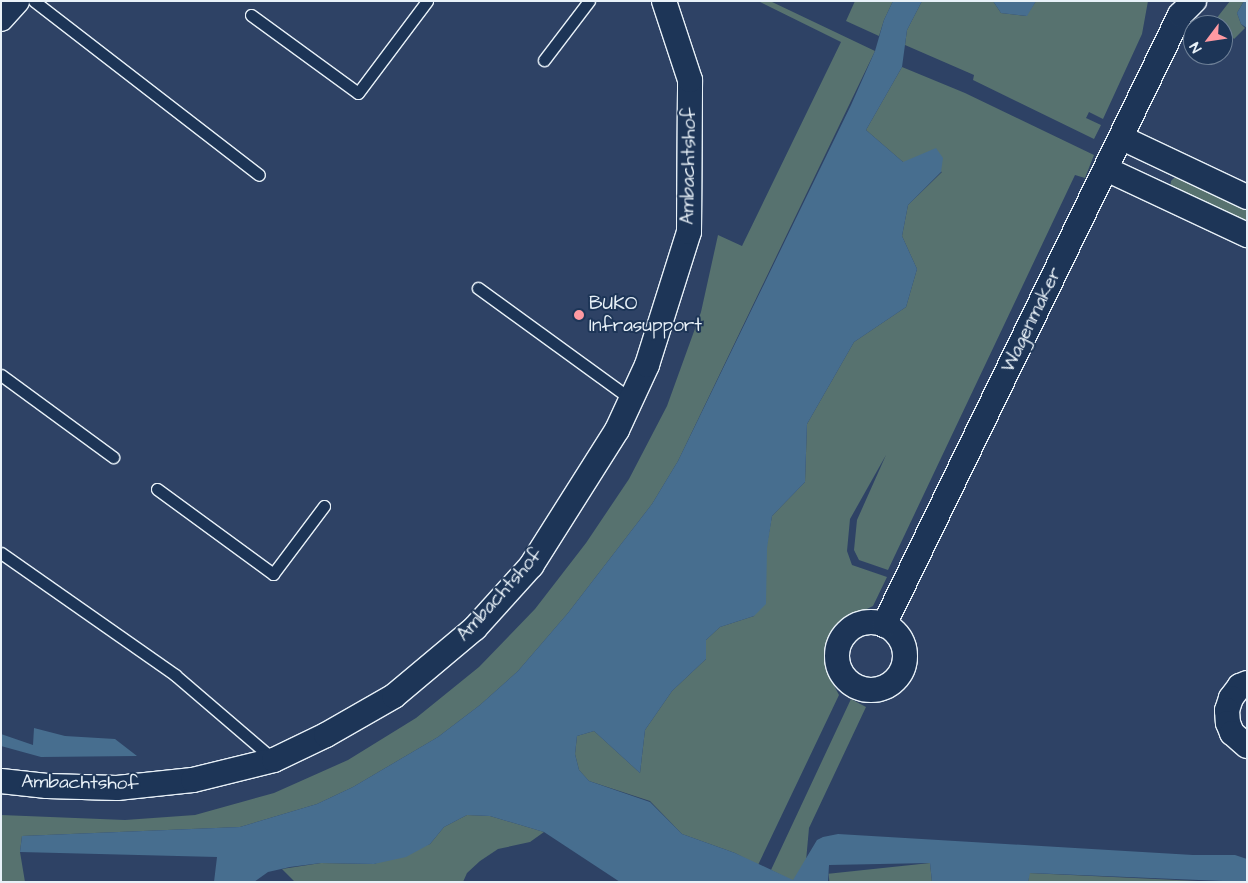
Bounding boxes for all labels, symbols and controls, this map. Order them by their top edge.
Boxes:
north arrow [1183,15,1233,65]
text: N [1185,38,1207,56]
street label: Ambachtshof [677,107,701,225]
street label: Wagenmaker [997,264,1067,376]
place label: BUKO Infrasupport [589,293,702,337]
marker: BUKO Infrasupport [573,309,585,321]
street label: Ambachtshof [452,544,548,646]
street label: Ambachtshof [21,771,139,795]

